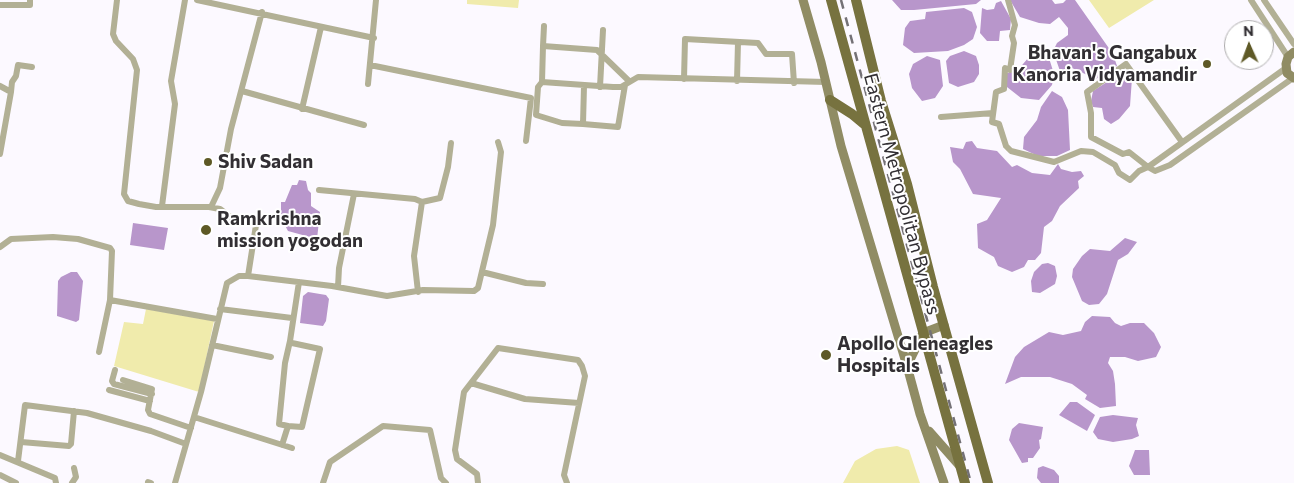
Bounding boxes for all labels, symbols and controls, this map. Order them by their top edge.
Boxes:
north arrow [1224,20,1274,70]
text: N [1243,22,1254,39]
place label: Bhavan's Gangabux Kanoria Vidyamandir [1013,42,1197,86]
marker: Bhavan's Gangabux Kanoria Vidyamandir [1201,58,1213,70]
street label: Eastern Metropolitan Bypass [859,71,945,317]
place label: Shiv Sadan [218,151,313,173]
marker: Shiv Sadan [202,156,214,168]
place label: Ramkrishna mission yogodan [217,208,363,252]
marker: Ramkrishna mission yogodan [199,223,213,237]
place label: Apollo Gleneagles Hospitals [837,333,993,377]
marker: Apollo Gleneagles Hospitals [819,348,833,362]

